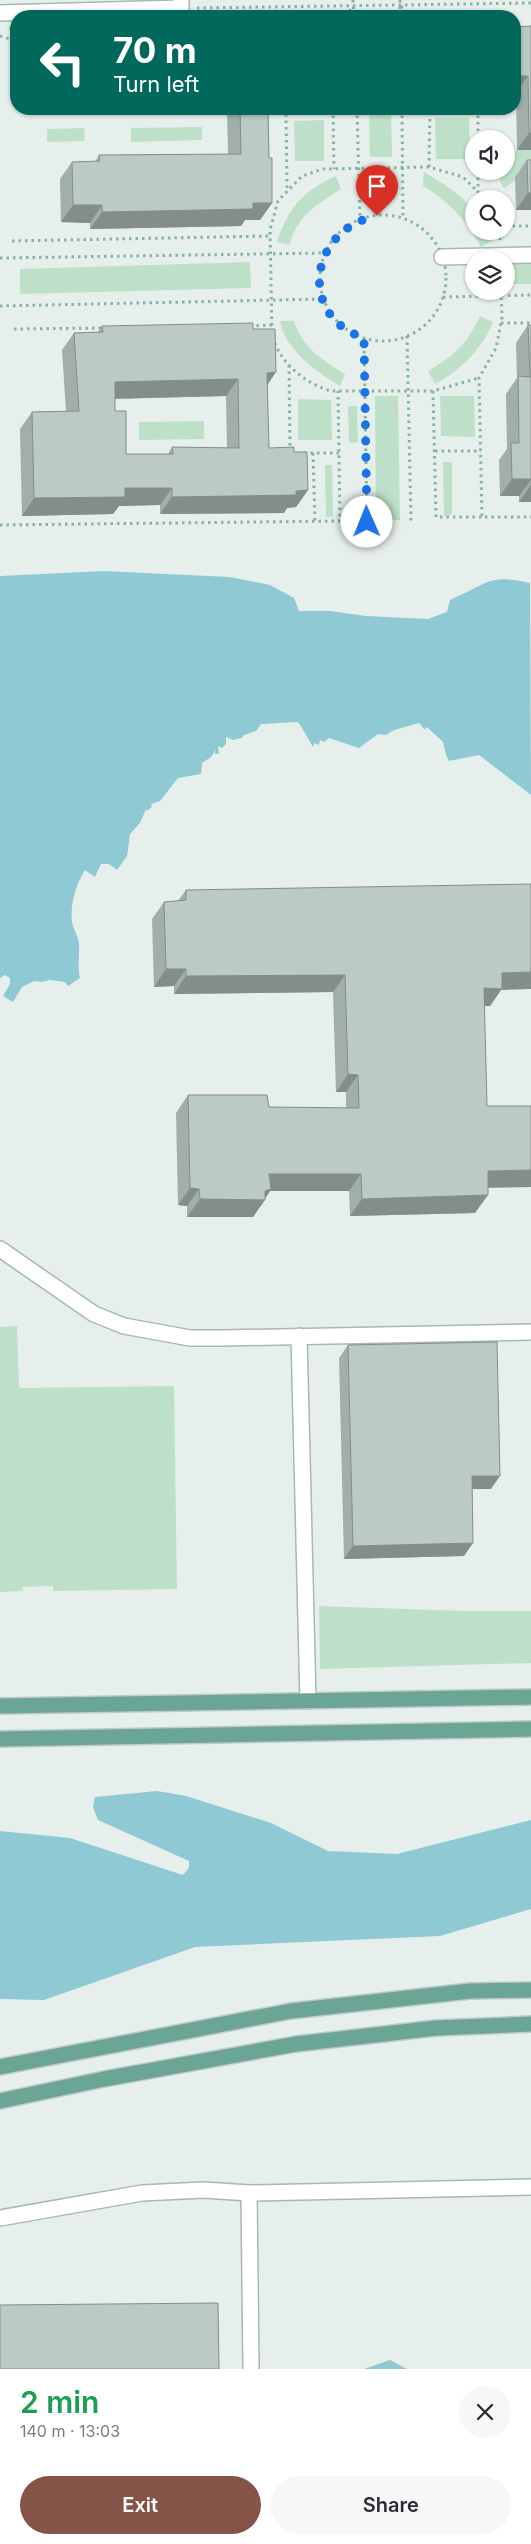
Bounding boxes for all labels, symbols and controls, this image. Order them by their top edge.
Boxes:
text: 70 m [113,29,197,71]
icon: left [30,30,95,95]
text: Turn left [113,71,199,97]
map controls [465,130,515,300]
button: sound [465,130,515,180]
pin [356,165,398,216]
icon: arrive [363,172,391,200]
button: search [465,190,515,240]
button: layers [465,250,515,300]
position arrow [340,495,392,547]
text: 2 min [20,2384,99,2420]
button: close [459,2386,511,2438]
text: 140 m · 13:03 [20,2421,120,2441]
button: Exit [20,2476,261,2534]
button: Share [271,2476,511,2534]

